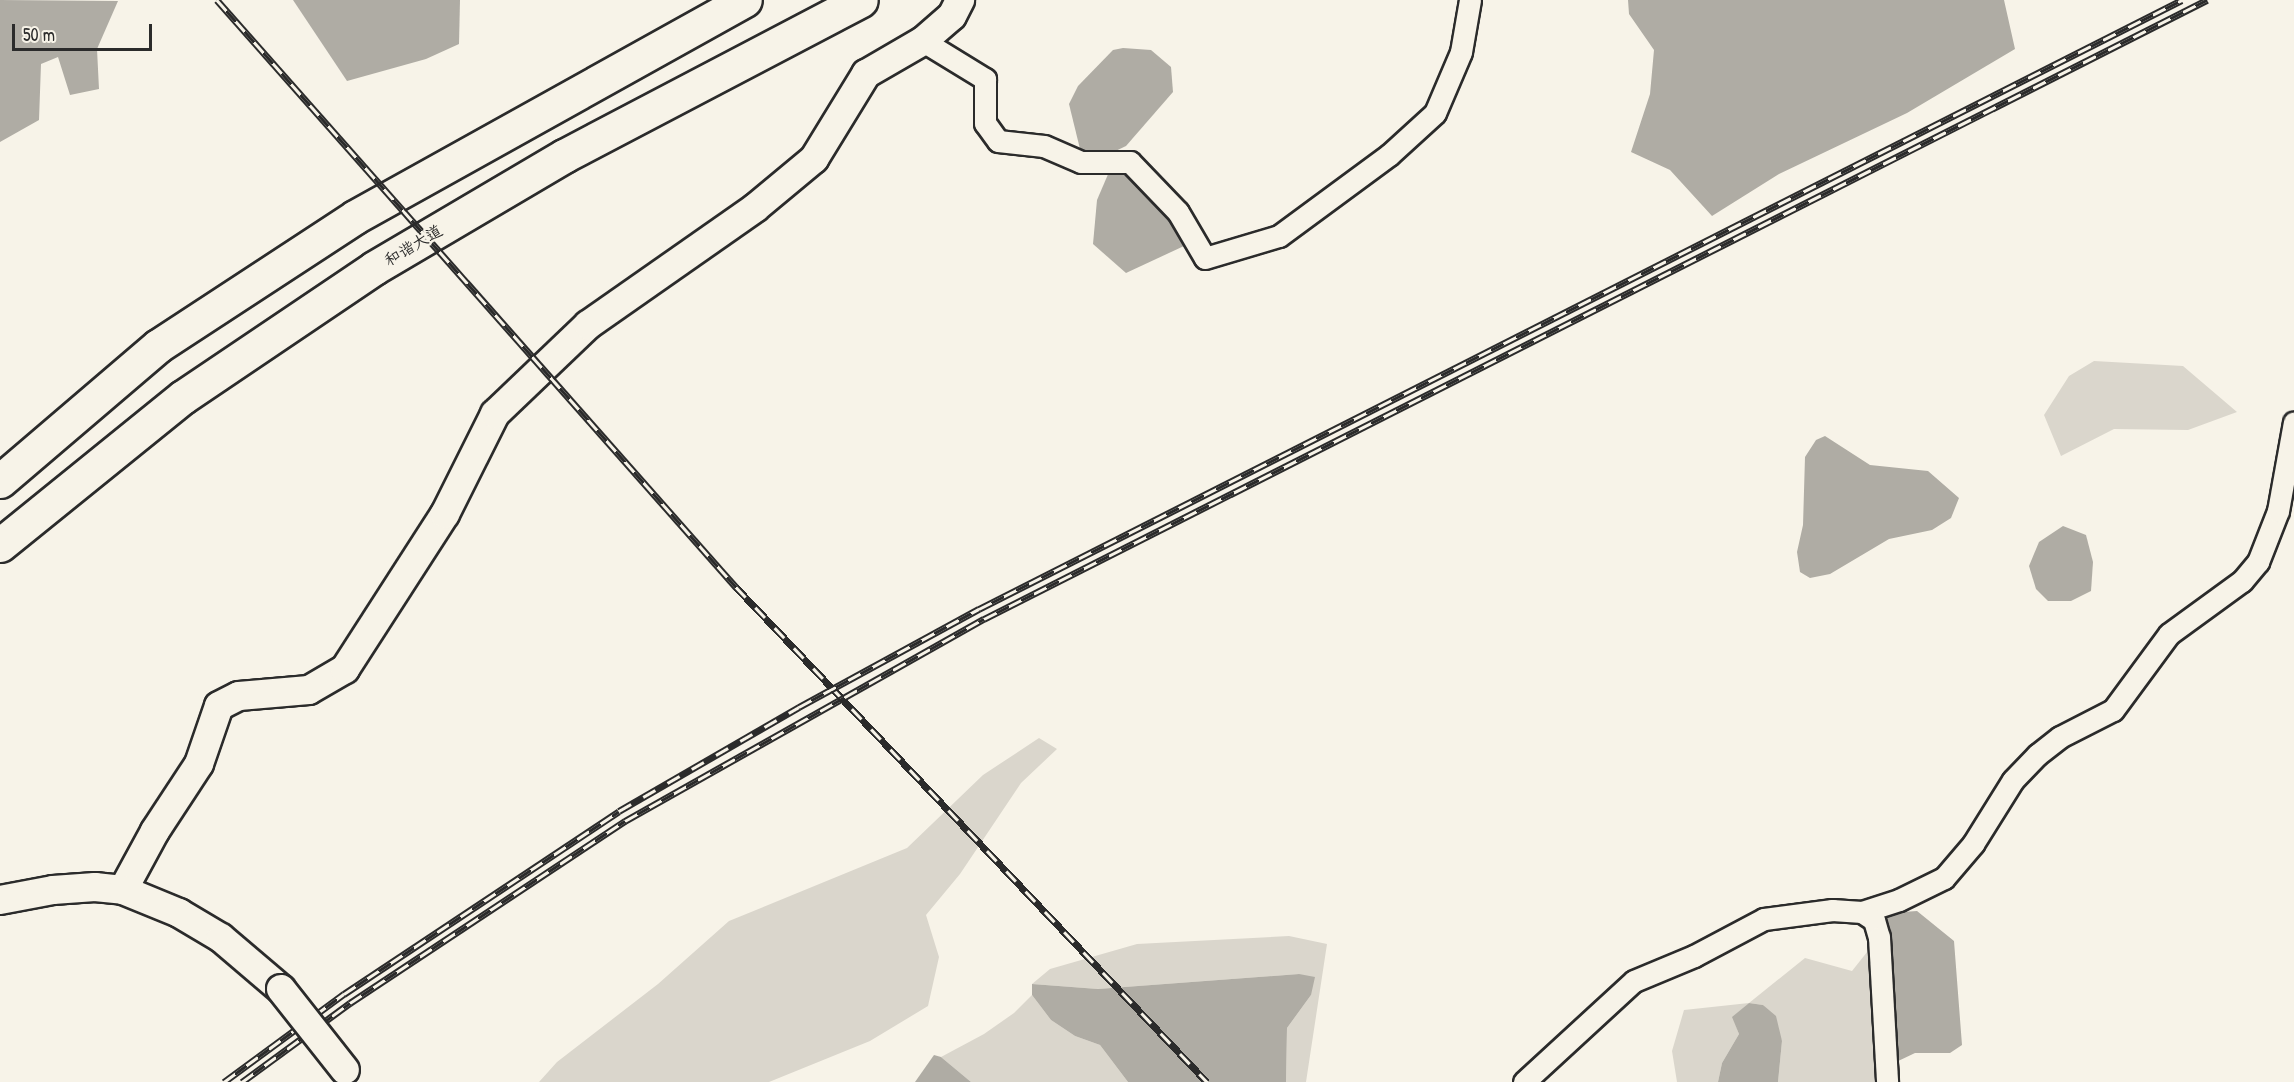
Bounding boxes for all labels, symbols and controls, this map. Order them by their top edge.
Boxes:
scale bar [15,12,154,50]
text: 50 m [23,22,55,47]
street label: 和谐大道 [381,220,445,270]

